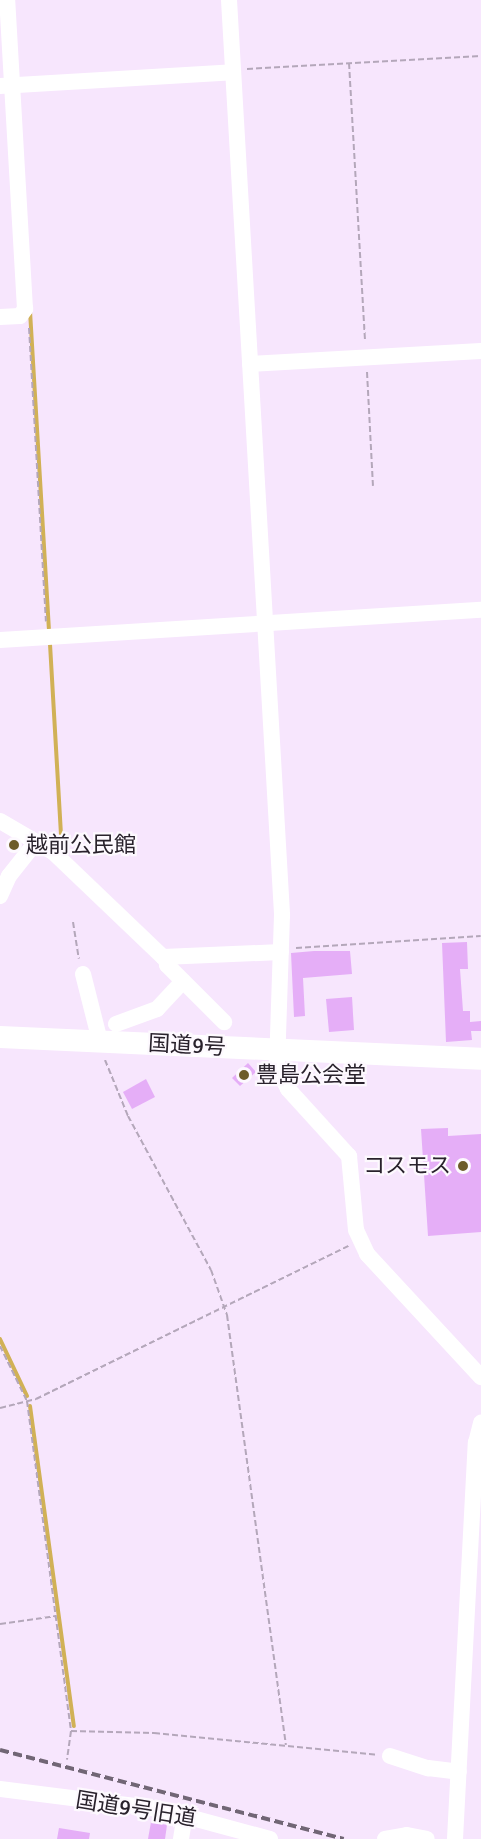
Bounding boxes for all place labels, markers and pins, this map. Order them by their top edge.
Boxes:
place label: 越前公民館 [26,832,136,858]
marker: 越前公民館 [7,838,21,852]
place label: 豊島公会堂 [256,1062,366,1088]
marker: 豊島公会堂 [237,1068,251,1082]
place label: コスモス [363,1153,451,1179]
marker: コスモス [456,1159,470,1173]

